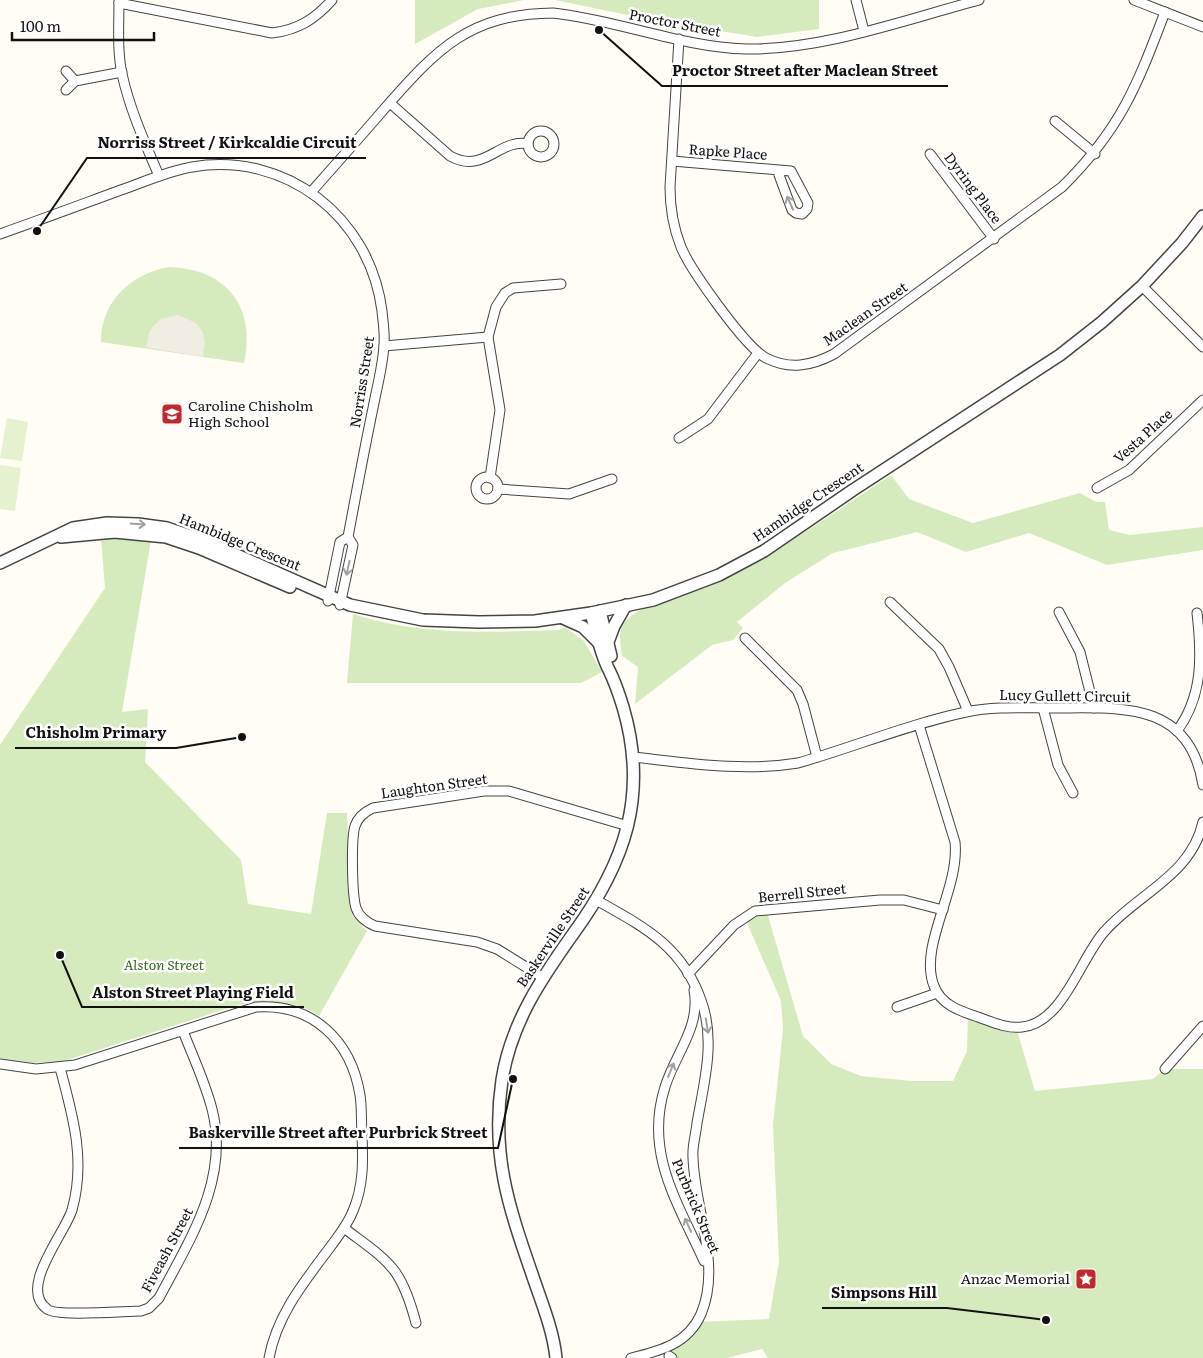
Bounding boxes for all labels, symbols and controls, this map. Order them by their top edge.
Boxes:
street label: Proctor Street [628,3,723,41]
scale bar [12,10,155,42]
text: 100 m [20,14,61,37]
callout: Proctor Street after Maclean Street [662,56,948,86]
text: Proctor Street after Maclean Street [672,58,938,81]
callout: Norriss Street / Kirkcaldie Circuit [87,128,366,158]
text: Norriss Street / Kirkcaldie Circuit [97,130,357,153]
street label: Rapke Place [688,138,768,164]
street label: Dyring Place [940,148,1007,227]
one-way arrow [785,196,795,211]
street label: Maclean Street [818,276,911,350]
street label: Norriss Street [344,334,378,429]
place label: Caroline Chisholm High School [188,395,314,431]
school or university icon: Caroline Chisholm High School [160,402,184,426]
street label: Vesta Place [1109,403,1176,467]
street label: Hambidge Crescent [748,456,867,546]
street label: Hambidge Crescent [176,507,305,575]
one-way arrow [130,519,146,529]
one-way arrow [343,559,352,575]
street label: Lucy Gullett Circuit [999,684,1131,706]
callout: Chisholm Primary [15,718,176,748]
text: Chisholm Primary [26,720,167,743]
street label: Laughton Street [379,768,489,802]
street label: Berrell Street [757,877,847,907]
street label: Baskerville Street [511,882,593,991]
park label: Alston Street [124,954,205,974]
callout: Alston Street Playing Field [82,977,304,1007]
text: Alston Street Playing Field [92,980,294,1003]
one-way arrow [702,1018,712,1034]
one-way arrow [667,1063,676,1079]
callout: Baskerville Street after Purbrick Street [179,1118,498,1148]
text: Baskerville Street after Purbrick Street [188,1120,488,1143]
street label: Purbrick Street [668,1155,726,1257]
street label: Fiveash Street [135,1203,197,1296]
one-way arrow [682,1218,692,1233]
place icon: Anzac Memorial [1074,1267,1098,1291]
place label: Anzac Memorial [961,1268,1070,1288]
callout: Simpsons Hill [822,1278,947,1308]
text: Simpsons Hill [831,1280,937,1303]

